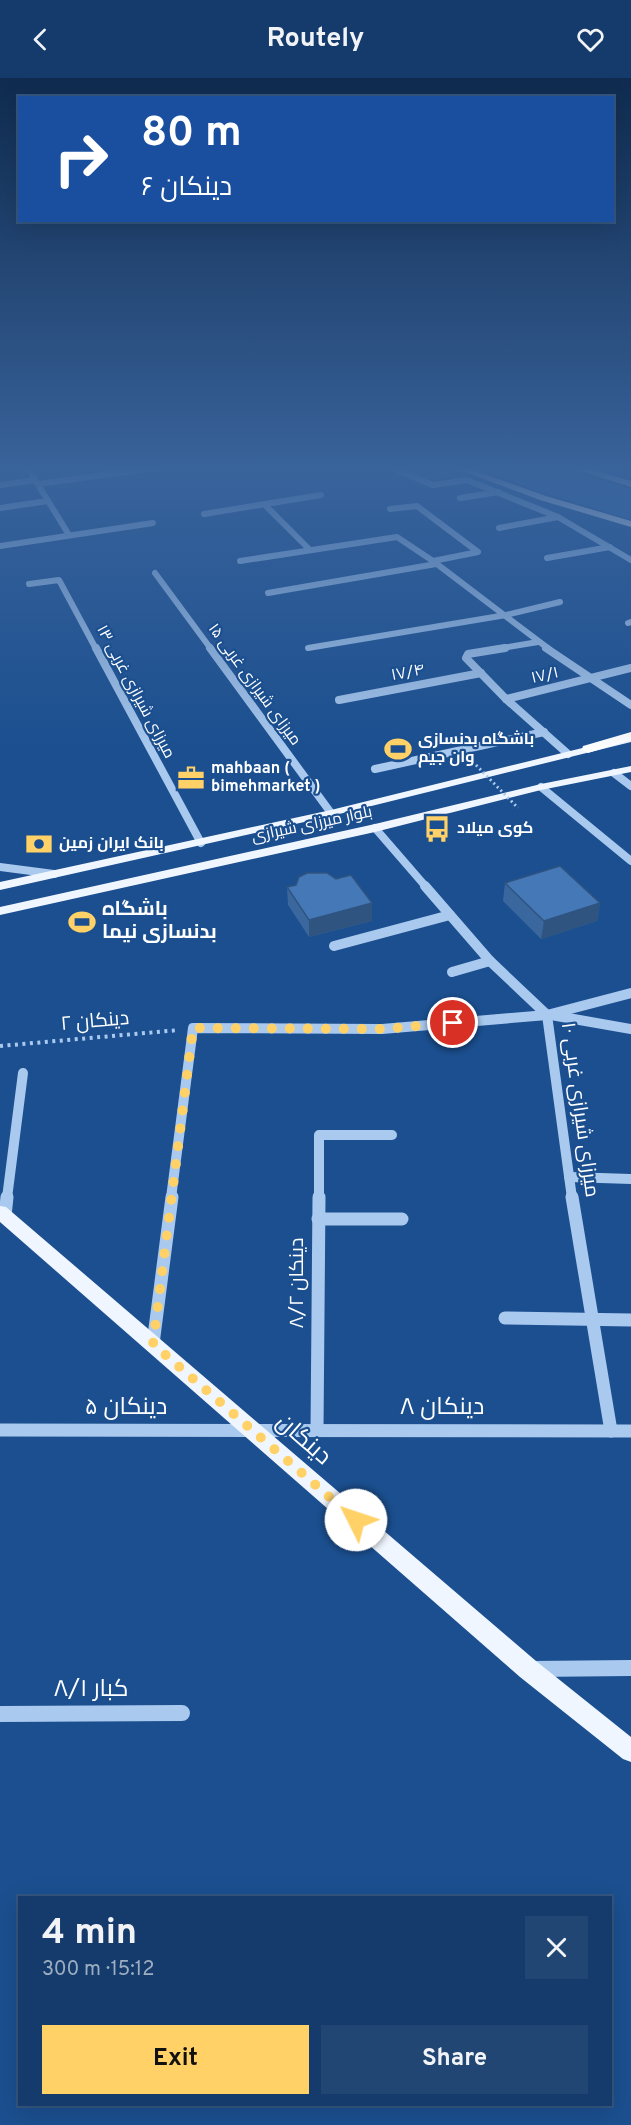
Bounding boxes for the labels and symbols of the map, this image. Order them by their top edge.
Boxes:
street label: ۱۵ میرزای شیرازی غربی [203,620,305,750]
street label: ۱۳ میرزای شیرازی غربی [91,622,179,762]
street label: ۱۷/۴ [390,660,426,686]
street label: ۱۷/۱ [529,663,561,689]
place label: باشگاه بدنسازی وان جیم [418,730,534,768]
sports icon: باشگاه بدنسازی وان جیم [383,734,413,764]
place label: mahbaan ( bimehmarket ) [211,759,321,797]
office icon: mahbaan ( bimehmarket ) [176,763,206,793]
street label: بلوار میرزای شیرازی [250,802,374,848]
bus stop icon: کوی میلاد [422,814,452,844]
place label: کوی میلاد [457,819,533,839]
bank icon: بانک ایران زمین [24,829,54,859]
place label: بانک ایران زمین [59,834,164,854]
place label: باشگاه بدنسازی نیما [102,897,217,946]
sports icon: باشگاه بدنسازی نیما [67,907,97,937]
pin [427,997,478,1048]
street label: دینکان ۲ [60,1006,130,1038]
street label: ۱۰ میرزای شیرازی غربی [554,1021,604,1199]
street label: دینکان ۸/۲ [285,1238,311,1328]
street label: ۵ دینکان [85,1393,167,1423]
street label: ۸ دینکان [400,1393,484,1423]
street label: دینکان [269,1408,337,1472]
position arrow [324,1488,388,1552]
street label: ۸/۱ کبار [53,1675,129,1705]

